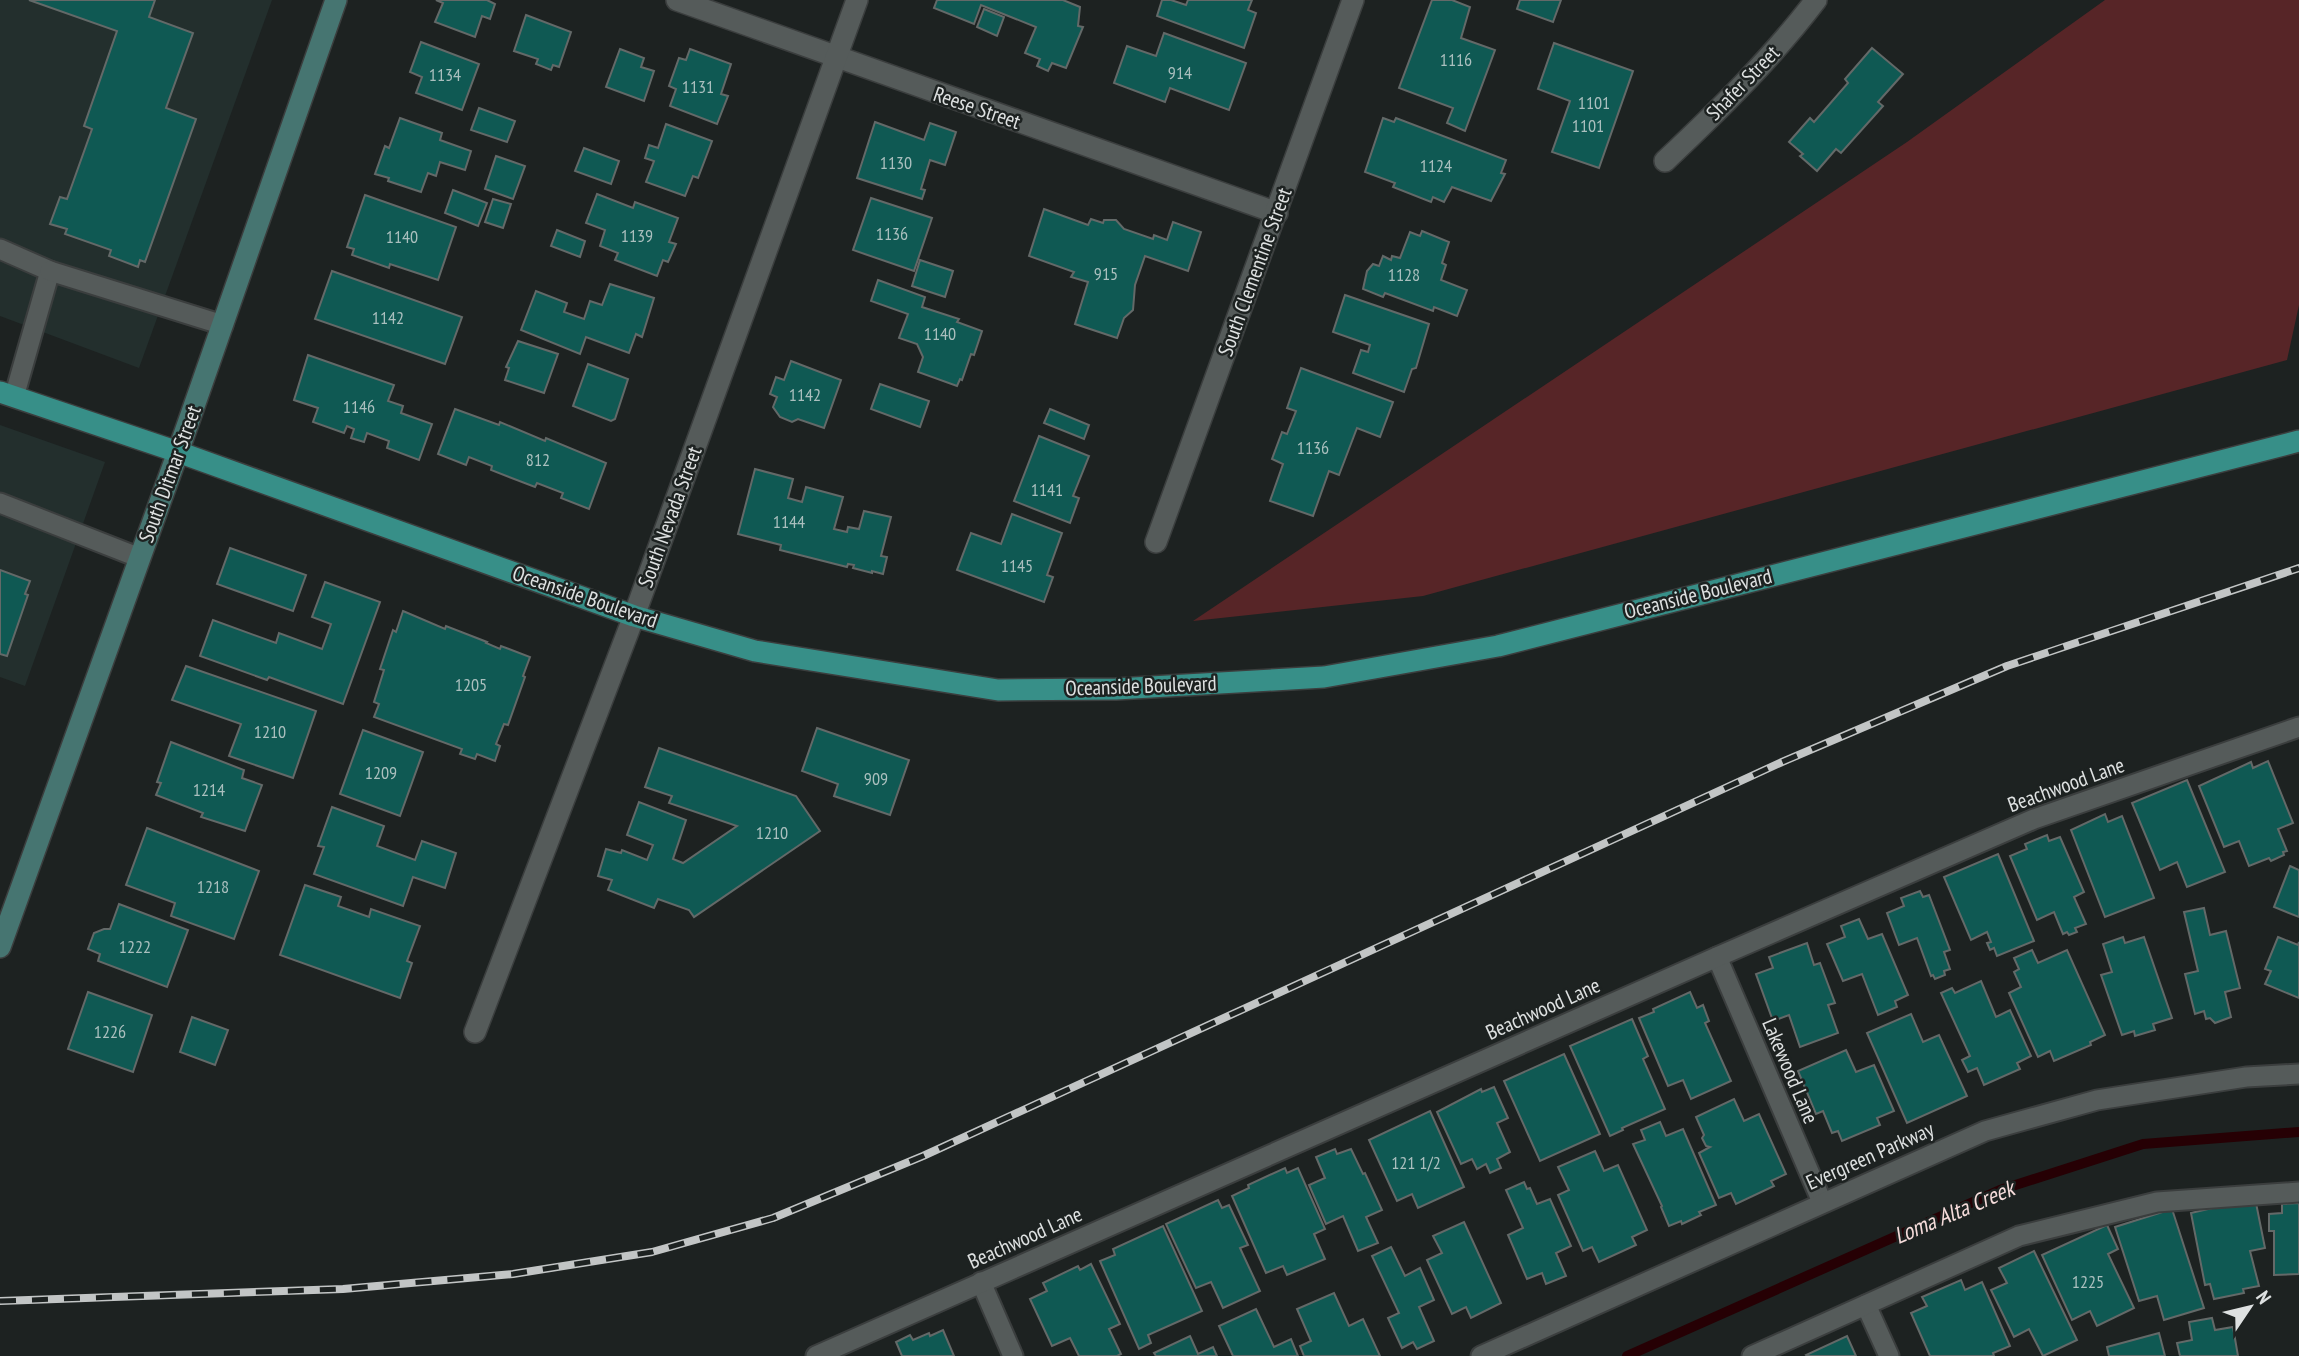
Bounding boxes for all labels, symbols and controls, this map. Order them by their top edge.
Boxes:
street label: Shafer Street [1700,39,1785,126]
house number: 1116 [1440,48,1472,71]
house number: 914 [1168,61,1192,84]
house number: 1134 [429,63,461,86]
house number: 1131 [682,75,714,98]
street label: Reese Street [930,80,1024,135]
house number: 1101 [1578,91,1610,114]
house number: 1101 [1572,114,1604,137]
house number: 1130 [880,151,912,174]
house number: 1124 [1420,154,1452,177]
street label: South Clementine Street [1211,184,1298,360]
house number: 1136 [876,222,908,245]
house number: 1139 [621,224,653,247]
house number: 1140 [386,225,418,248]
house number: 915 [1094,262,1118,285]
house number: 1128 [1388,263,1420,286]
house number: 1142 [372,306,404,329]
house number: 1140 [924,322,956,345]
house number: 1142 [789,383,821,406]
house number: 1146 [343,395,375,418]
street label: South Ditmar Street [132,401,207,546]
house number: 1136 [1297,436,1329,459]
street label: South Nevada Street [631,442,708,591]
house number: 812 [526,448,550,471]
house number: 1141 [1031,478,1063,501]
house number: 1144 [773,510,805,533]
house number: 1145 [1001,554,1033,577]
street label: Oceanside Boulevard [509,559,661,634]
street label: Oceanside Boulevard [1621,562,1775,625]
street label: Oceanside Boulevard [1065,669,1217,702]
house number: 1205 [455,673,487,696]
house number: 1210 [254,720,286,743]
street label: Beachwood Lane [2004,751,2128,818]
house number: 1209 [365,761,397,784]
house number: 909 [864,767,888,790]
house number: 1214 [193,778,225,801]
house number: 1210 [756,821,788,844]
house number: 1218 [197,875,229,898]
house number: 1222 [119,935,151,958]
street label: Beachwood Lane [1481,971,1604,1046]
street label: Lakewood Lane [1756,1014,1825,1128]
house number: 1226 [94,1020,126,1043]
street label: Evergreen Parkway [1802,1115,1938,1196]
house number: 121 1/2 [1391,1151,1441,1174]
water label: Loma Alta Creek [1889,1172,2021,1250]
street label: Beachwood Lane [963,1200,1086,1275]
house number: 1225 [2072,1270,2104,1293]
north arrow [2215,1272,2285,1342]
text: N [2251,1286,2277,1308]

